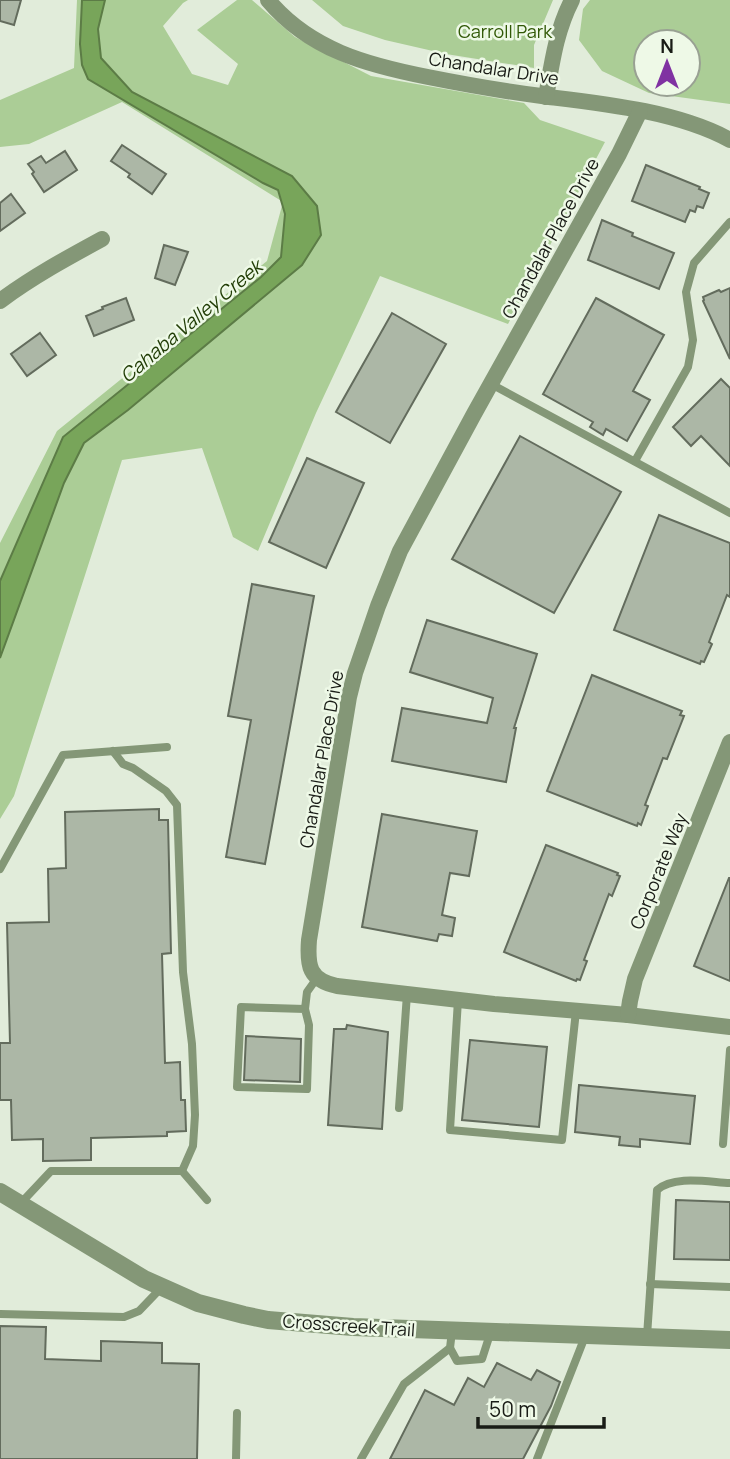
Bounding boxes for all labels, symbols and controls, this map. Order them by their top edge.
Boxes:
park label: Carroll Park [458,19,553,43]
north arrow [632,28,702,98]
text: N [660,33,674,59]
street label: Chandalar Drive [427,46,561,90]
street label: Chandalar Place Drive [496,153,604,323]
water label: Cahaba Valley Creek [114,252,270,388]
street label: Chandalar Place Drive [294,668,348,850]
street label: Corporate Way [624,809,692,933]
street label: Crosscreek Trail [282,1308,416,1342]
scale bar [478,1386,604,1430]
text: 50 m [489,1395,536,1423]

